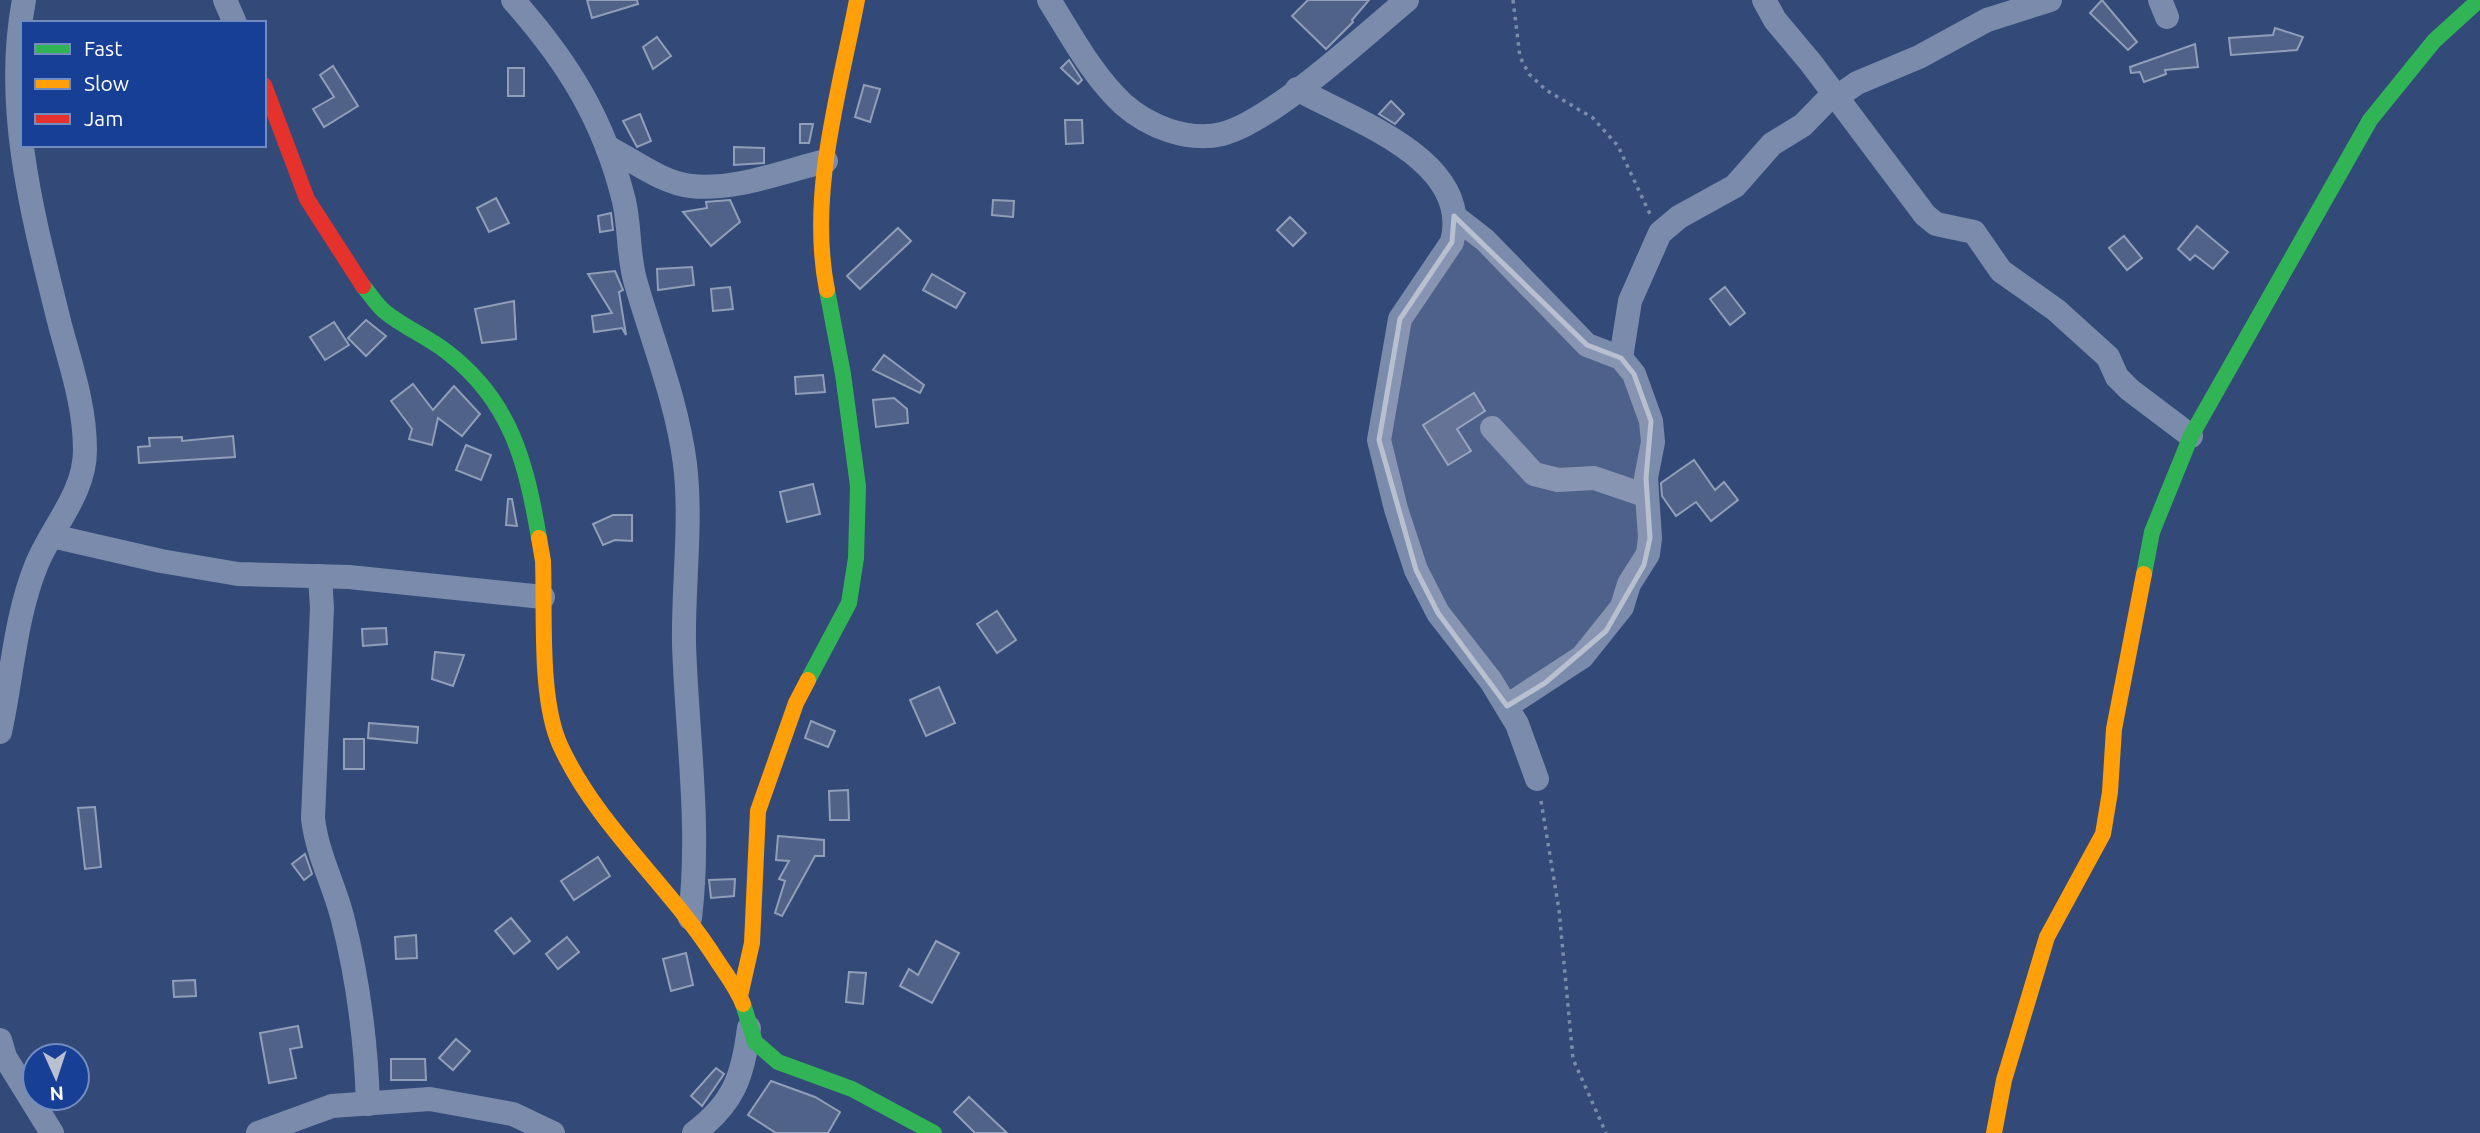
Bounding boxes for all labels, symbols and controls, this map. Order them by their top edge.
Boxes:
legend [21,21,266,147]
text: Fast [84,36,122,60]
text: Slow [84,71,129,95]
text: Jam [84,106,123,130]
north arrow [21,1042,91,1112]
text: N [49,1083,65,1105]

